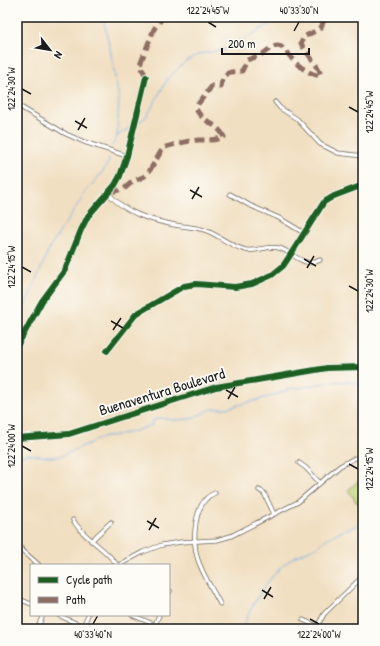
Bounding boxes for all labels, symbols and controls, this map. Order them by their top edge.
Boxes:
text: 122°24'45"W [187,4,230,17]
text: 40°33'30"N [280,4,318,17]
north arrow [30,30,70,70]
scale bar [222,30,309,56]
text: 200 m [228,35,255,52]
text: N [51,49,66,61]
text: 122°24'30"W [5,66,18,111]
text: 122°24'45"W [363,90,376,133]
text: 122°24'15"W [5,245,18,288]
text: 122°24'30"W [363,268,376,313]
street label: Buenaventura Boulevard [96,362,227,421]
text: 122°24'00"W [5,423,18,468]
text: 122°24'15"W [363,447,376,490]
legend [30,564,170,616]
text: Cycle path [66,571,112,588]
text: Path [66,591,86,608]
text: 40°33'40"N [74,628,112,641]
text: 122°24'00"W [297,628,342,641]

